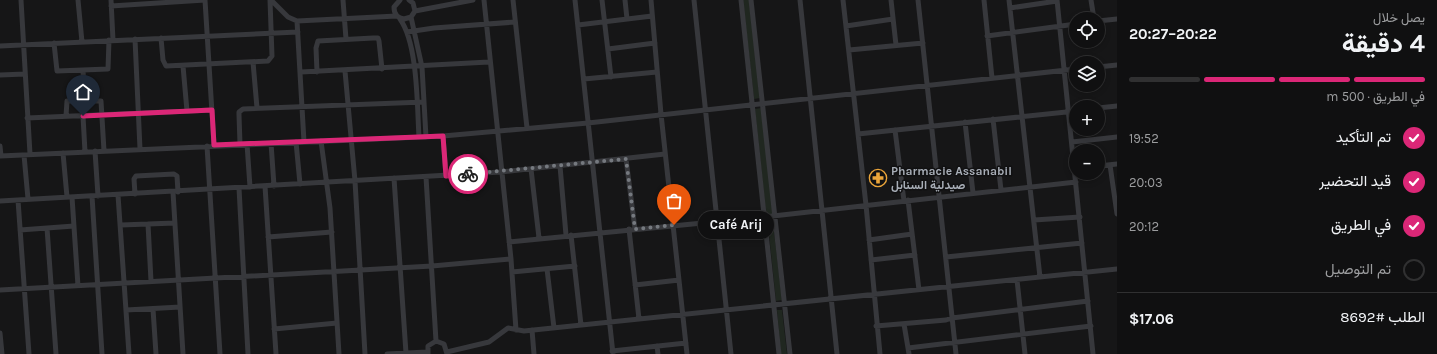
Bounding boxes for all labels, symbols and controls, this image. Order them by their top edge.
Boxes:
text: يصل خلال [1373,10,1425,25]
map controls [1069,12,1105,180]
button: locate [1069,12,1105,48]
text: 20:22–20:27 [1129,25,1217,43]
text: 4 دقيقة [1342,28,1425,59]
button: layers [1069,56,1105,92]
pin [66,75,100,116]
icon: home [72,81,94,103]
text: في الطريق · 500 m [1326,89,1425,104]
button: + [1069,100,1105,136]
icon: check [1403,127,1425,149]
text: تم التأكيد [1336,128,1391,146]
text: 19:52 [1129,131,1159,146]
button: − [1069,144,1105,180]
courier [448,154,488,194]
icon: bike [457,163,479,185]
place label: Pharmacie Assanabil صيدلية السنابل [891,164,1012,192]
pharmacy icon: Pharmacie Assanabil صيدلية السنابل [868,168,888,188]
icon: check [1403,171,1425,193]
text: قيد التحضير [1319,172,1391,190]
text: 20:03 [1129,175,1163,190]
pin [657,184,691,225]
icon: bag [663,190,685,212]
callout: Café Arij [698,211,774,239]
icon: check [1403,215,1425,237]
text: في الطريق [1331,216,1391,234]
text: Café Arij [710,217,762,232]
text: 20:12 [1129,219,1159,234]
text: تم التوصيل [1325,260,1391,278]
text: الطلب #8692 [1340,308,1425,326]
text: $17.06 [1129,310,1174,328]

